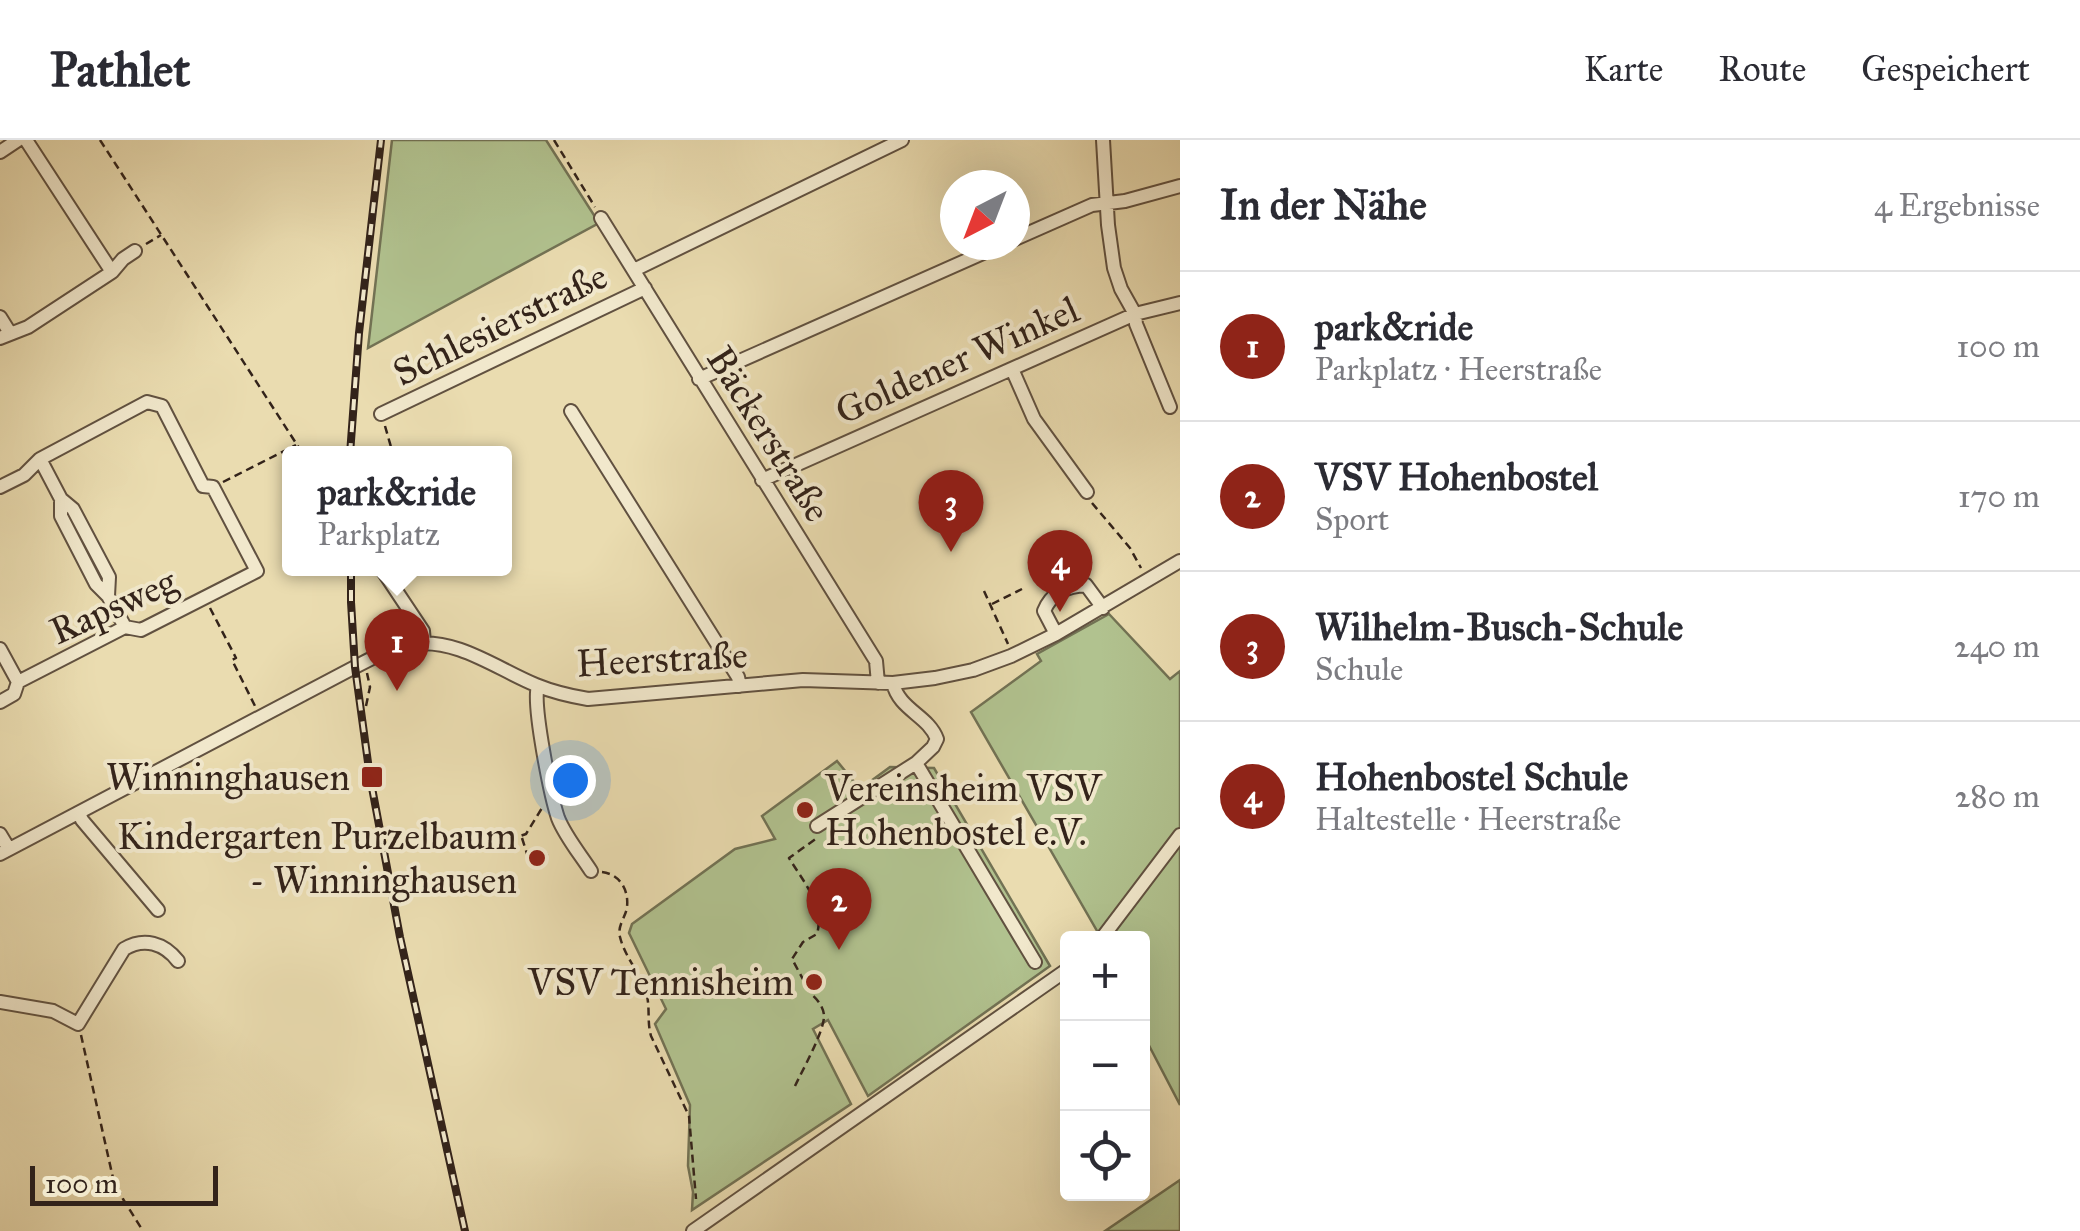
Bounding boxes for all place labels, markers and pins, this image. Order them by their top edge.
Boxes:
pin: 3 [918,470,984,552]
pin: 4 [1028,530,1092,612]
pin: 1 [364,608,430,691]
place label: Winninghausen [106,754,350,800]
marker: Winninghausen [359,764,385,790]
place label: Vereinsheim VSV Hohenbostel e.V. [824,765,1103,855]
marker: Vereinsheim VSV Hohenbostel e.V. [794,799,816,821]
place label: Kindergarten Purzelbaum - Winninghausen [117,813,517,903]
marker: Kindergarten Purzelbaum - Winninghausen [526,847,548,869]
pin: 2 [806,868,872,950]
place label: VSV Tennisheim [527,959,794,1005]
marker: VSV Tennisheim [803,971,825,993]

